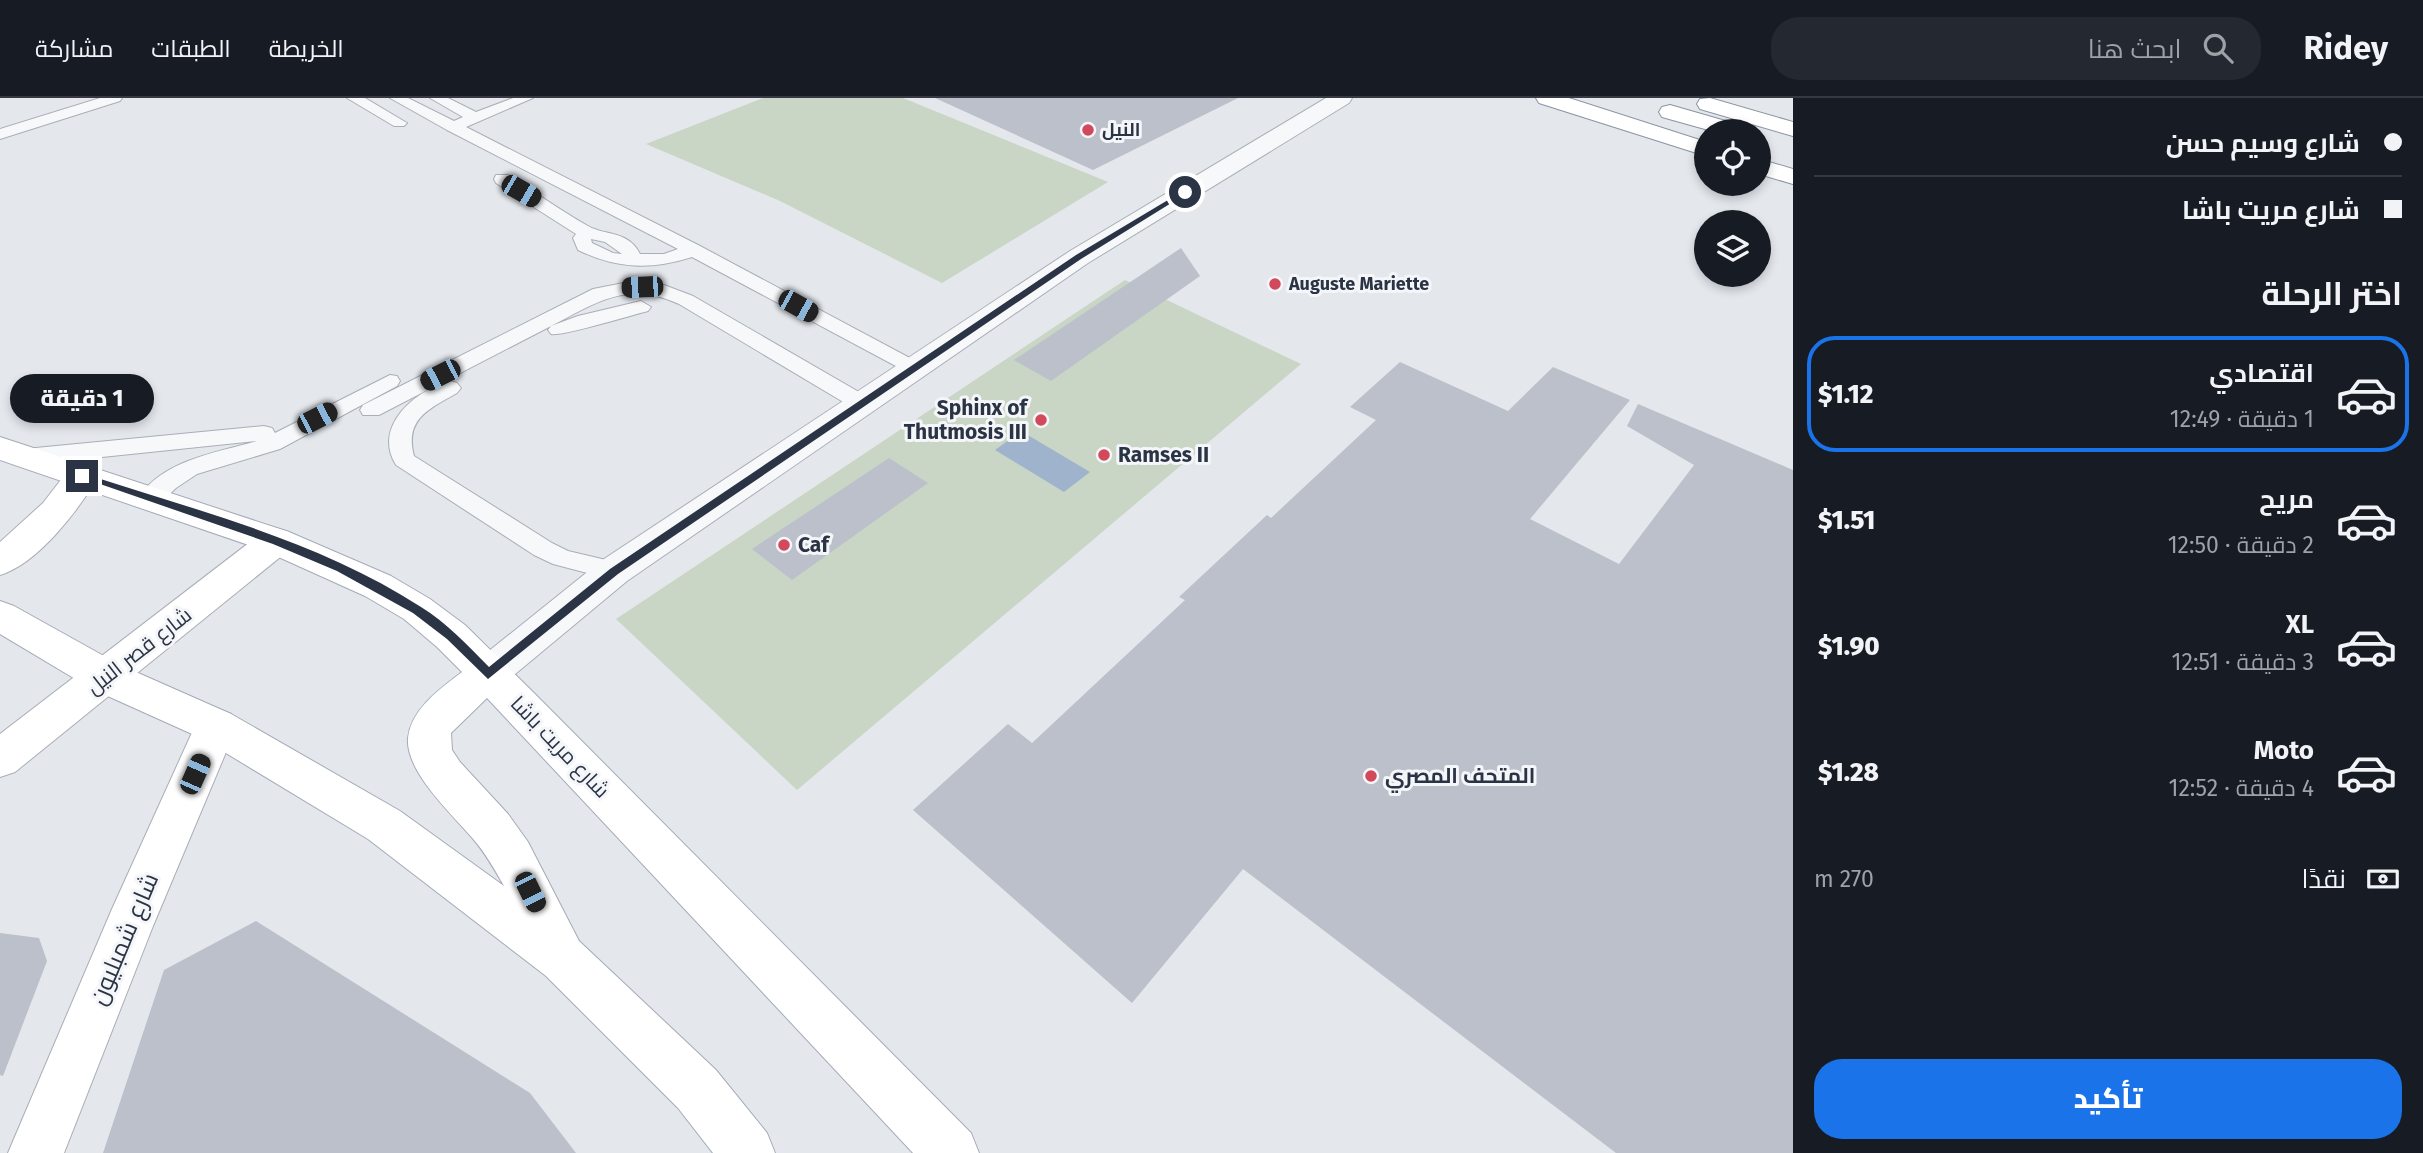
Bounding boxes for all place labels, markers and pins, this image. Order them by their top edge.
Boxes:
place label: النيل [1102,119,1140,141]
marker: النيل [1080,122,1096,138]
place label: Auguste Mariette [1288,273,1429,295]
marker: Auguste Mariette [1267,276,1283,292]
place label: Sphinx of Thutmosis III [904,395,1030,445]
marker: Sphinx of Thutmosis III [1033,412,1049,428]
place label: Ramses II [1118,442,1209,468]
marker: Ramses II [1096,447,1112,463]
place label: Caf [798,532,831,558]
marker: Caf [776,537,792,553]
place label: المتحف المصري [1385,763,1535,793]
marker: المتحف المصري [1363,768,1379,784]

